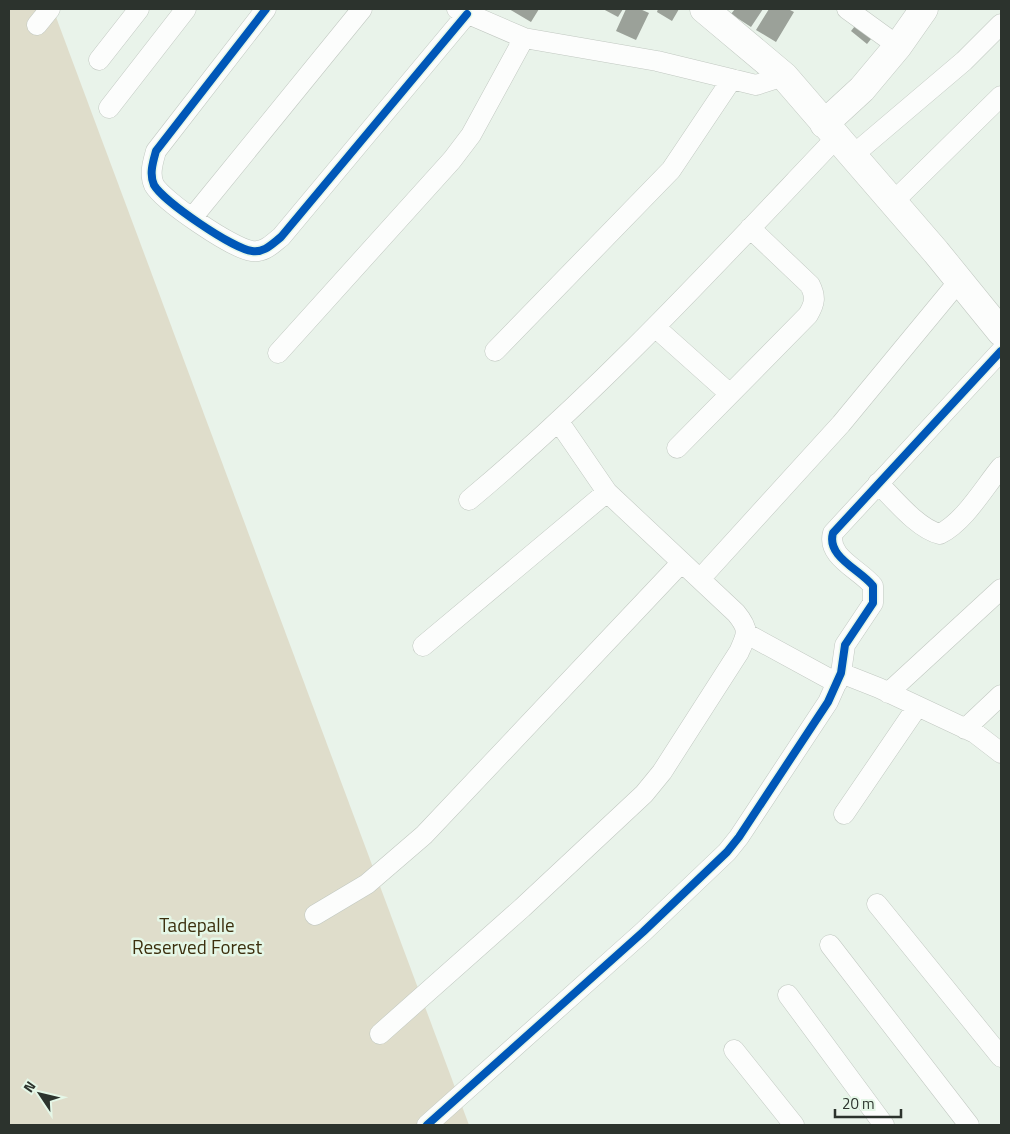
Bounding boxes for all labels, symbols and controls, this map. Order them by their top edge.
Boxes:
park label: Tadepalle Reserved Forest [132,910,262,961]
north arrow [15,1069,65,1119]
text: N [18,1076,40,1096]
scale bar [835,1086,901,1118]
text: 20 m [842,1092,875,1115]

